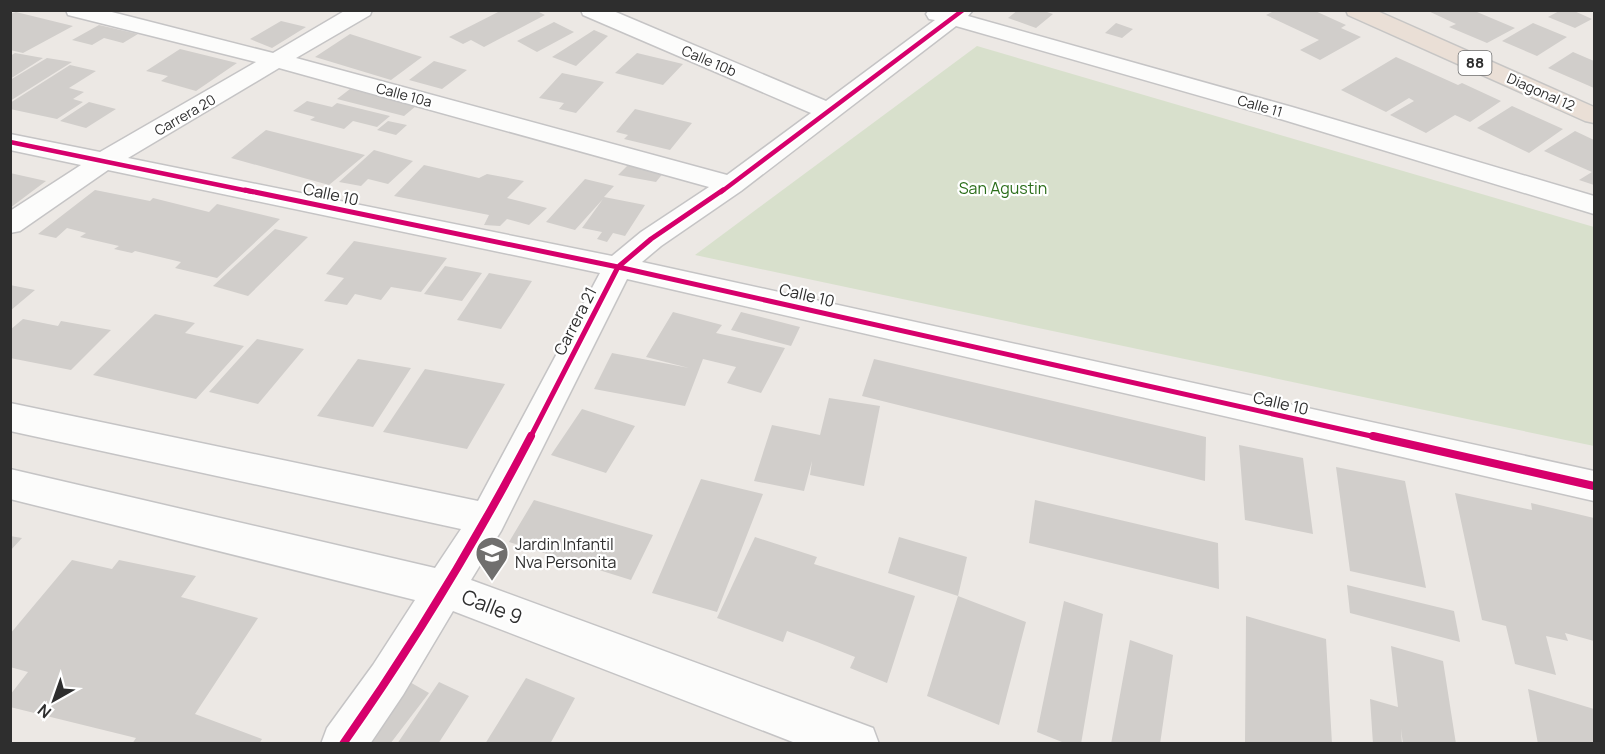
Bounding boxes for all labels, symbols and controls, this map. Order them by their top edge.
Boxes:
street label: Calle 10b [679,41,739,81]
road number: 88 [1458,51,1492,75]
street label: Diagonal 12 [1504,68,1578,115]
street label: Calle 10a [374,78,434,111]
street label: Carrera 20 [151,89,219,140]
street label: Calle 11 [1235,90,1285,121]
street label: Calle 10 [301,177,361,211]
park label: San Agustin [959,177,1047,199]
street label: Calle 10 [777,278,837,312]
street label: Carrera 21 [548,283,602,359]
street label: Calle 10 [1251,386,1311,420]
place label: Jardin Infantil Nva Personita [515,533,617,573]
school or university icon: Jardin Infantil Nva Personita [474,535,510,582]
street label: Calle 9 [458,583,526,630]
north arrow [24,670,84,730]
text: N [33,699,56,724]

